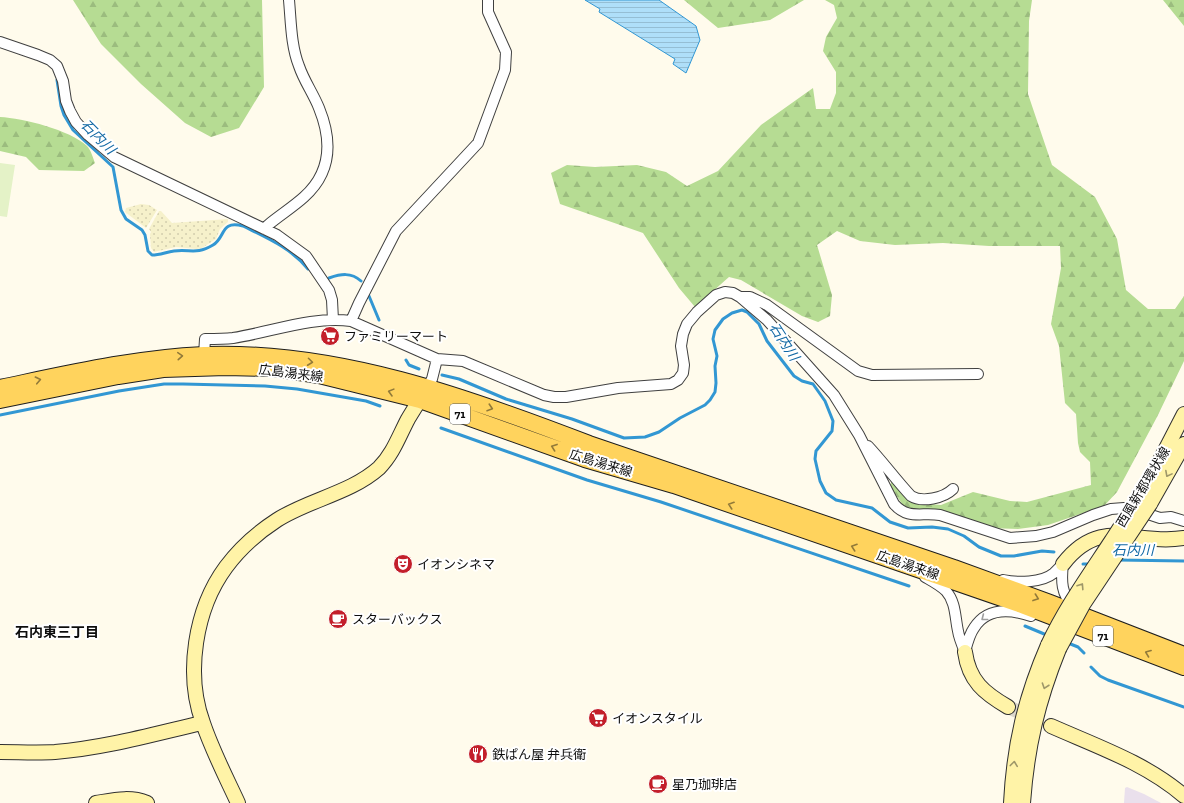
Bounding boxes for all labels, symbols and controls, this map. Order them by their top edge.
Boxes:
water label: 石内川 [77,116,120,159]
water label: 石内川 [765,320,804,366]
supermarket icon: ファミリーマート [319,325,341,347]
place label: ファミリーマート [344,329,448,344]
one-way arrow [177,352,183,361]
one-way arrow [307,357,313,366]
street label: 広島湯来線 [258,362,324,384]
one-way arrow [35,376,41,384]
one-way arrow [388,388,395,397]
one-way arrow [487,403,494,412]
road number: 71 [450,404,470,424]
one-way arrow [551,444,558,452]
street label: 西風新都環状線 [1113,444,1173,530]
street label: 広島湯来線 [568,446,634,480]
one-way arrow [1165,470,1172,477]
one-way arrow [728,501,735,509]
water label: 石内川 [1112,542,1156,559]
one-way arrow [851,543,858,551]
street label: 広島湯来線 [875,547,941,583]
theatre icon: イオンシネマ [392,553,414,575]
place label: イオンシネマ [417,557,495,572]
one-way arrow [1076,583,1083,590]
one-way arrow [1033,593,1040,601]
cafe icon: スターバックス [327,608,349,630]
place label: スターバックス [352,612,442,627]
one-way arrow [981,613,988,620]
district label: 石内東三丁目 [15,624,99,641]
road number: 71 [1093,626,1113,646]
one-way arrow [1144,650,1151,658]
one-way arrow [1041,682,1050,689]
supermarket icon: イオンスタイル [587,707,609,729]
place label: イオンスタイル [612,711,703,726]
restaurant icon: 鉄ぱん屋 弁兵衛 [467,743,489,765]
place label: 鉄ぱん屋 弁兵衛 [492,747,586,762]
one-way arrow [1009,761,1018,767]
cafe icon: 星乃珈琲店 [647,773,669,795]
place label: 星乃珈琲店 [672,777,737,792]

